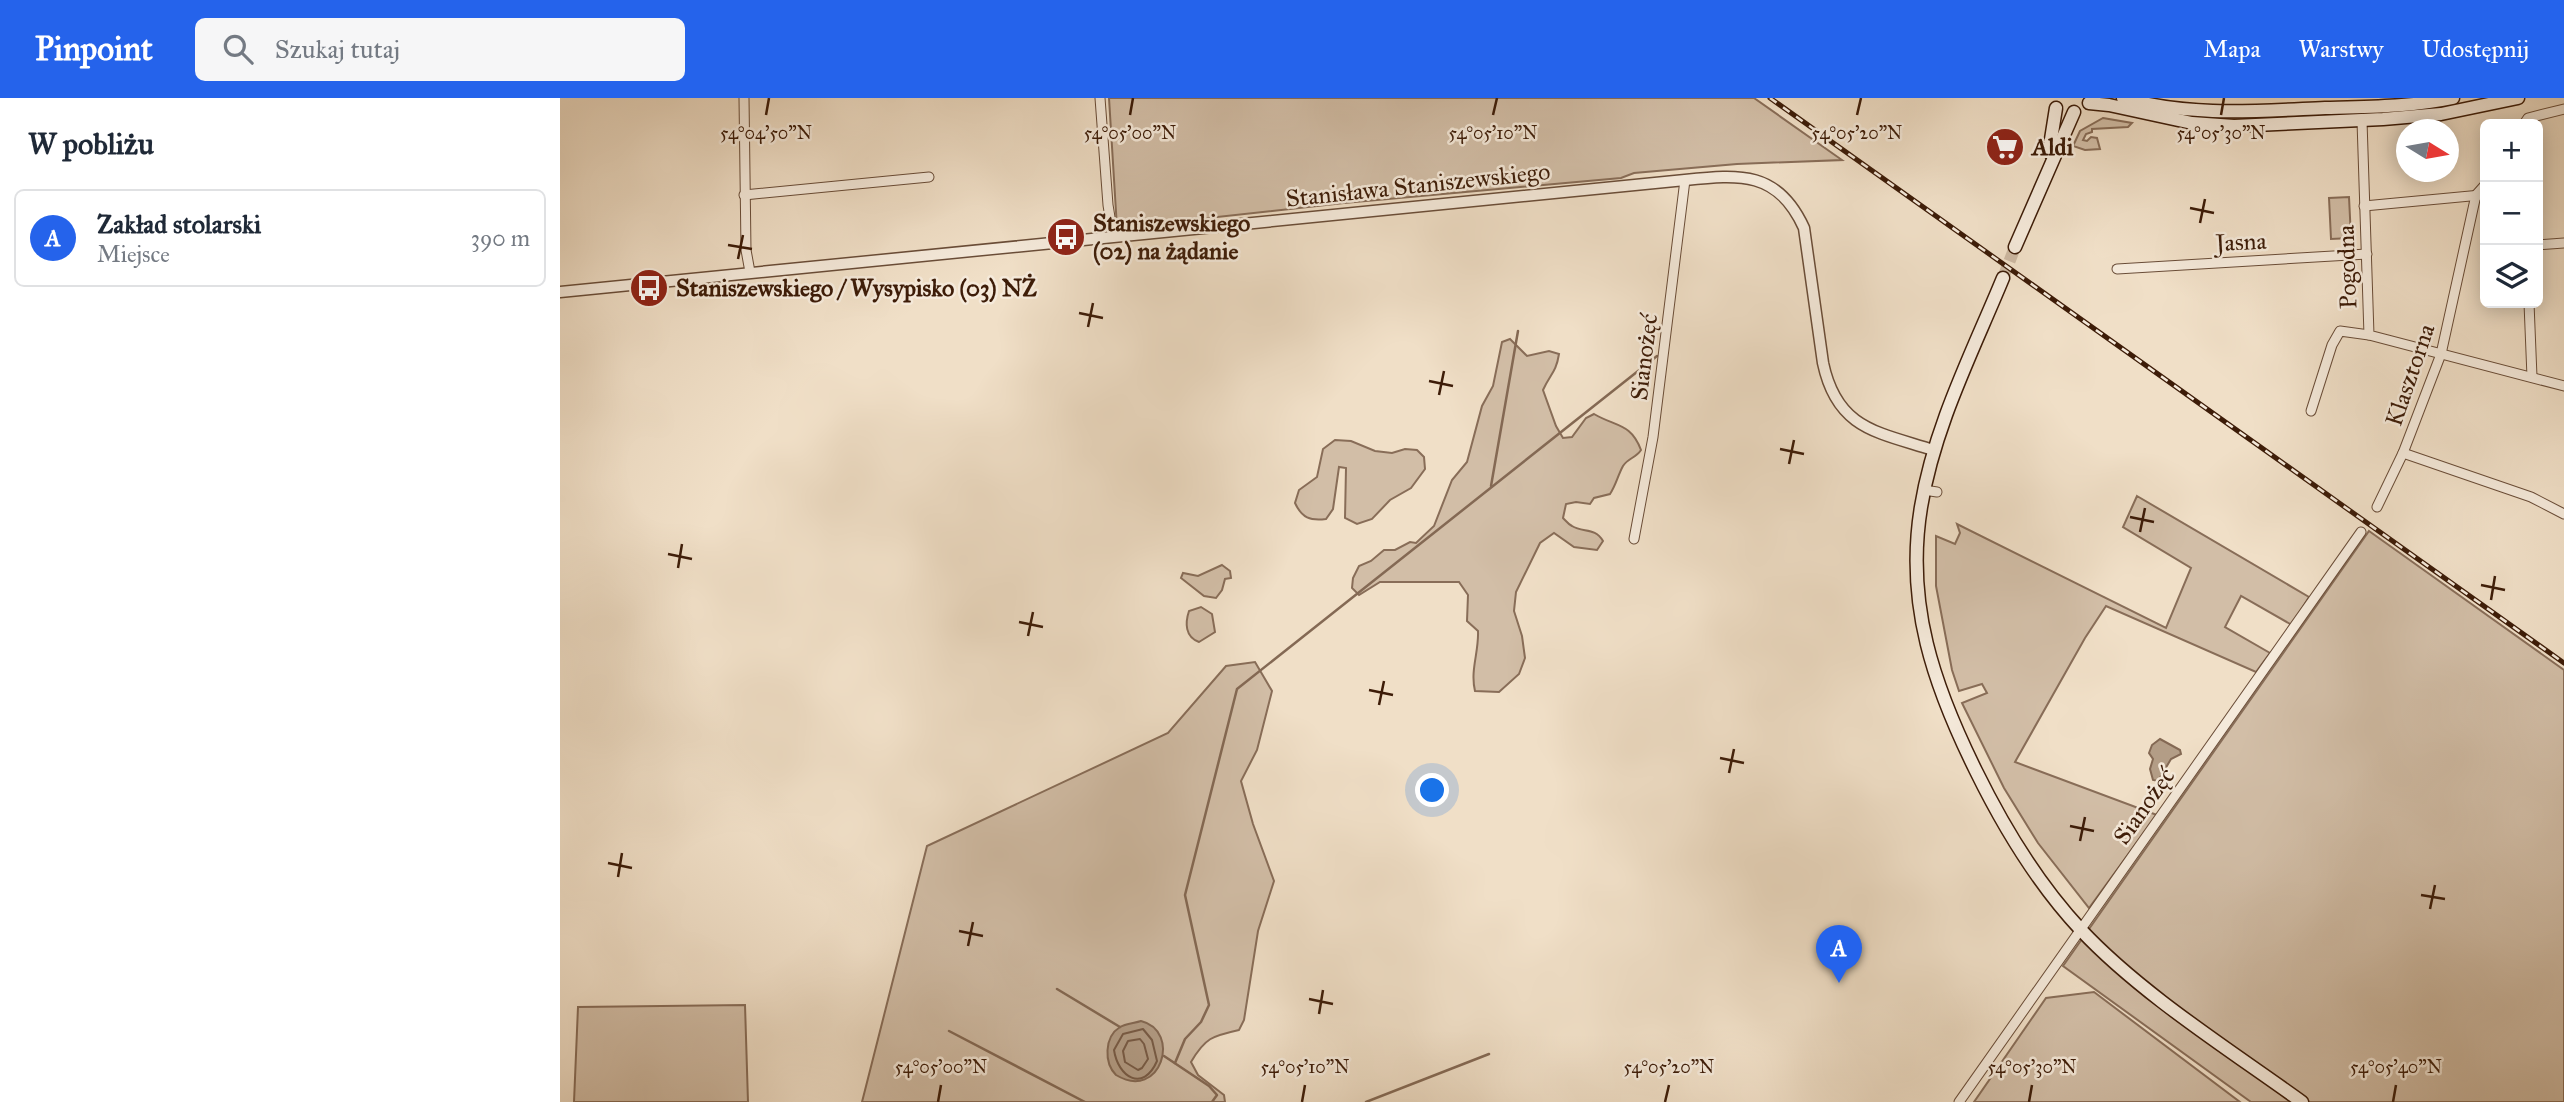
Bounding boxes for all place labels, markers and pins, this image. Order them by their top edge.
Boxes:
supermarket icon: Aldi [1984,126,2026,168]
place label: Aldi [2030,132,2074,162]
place label: Staniszewskiego (02) na żądanie [1093,208,1250,266]
bus stop icon: Staniszewskiego (02) na żądanie [1045,216,1087,258]
bus stop icon: Staniszewskiego / Wysypisko (03) NŻ [628,267,670,309]
place label: Staniszewskiego / Wysypisko (03) NŻ [676,273,1037,303]
pin: A [1816,925,1862,983]

